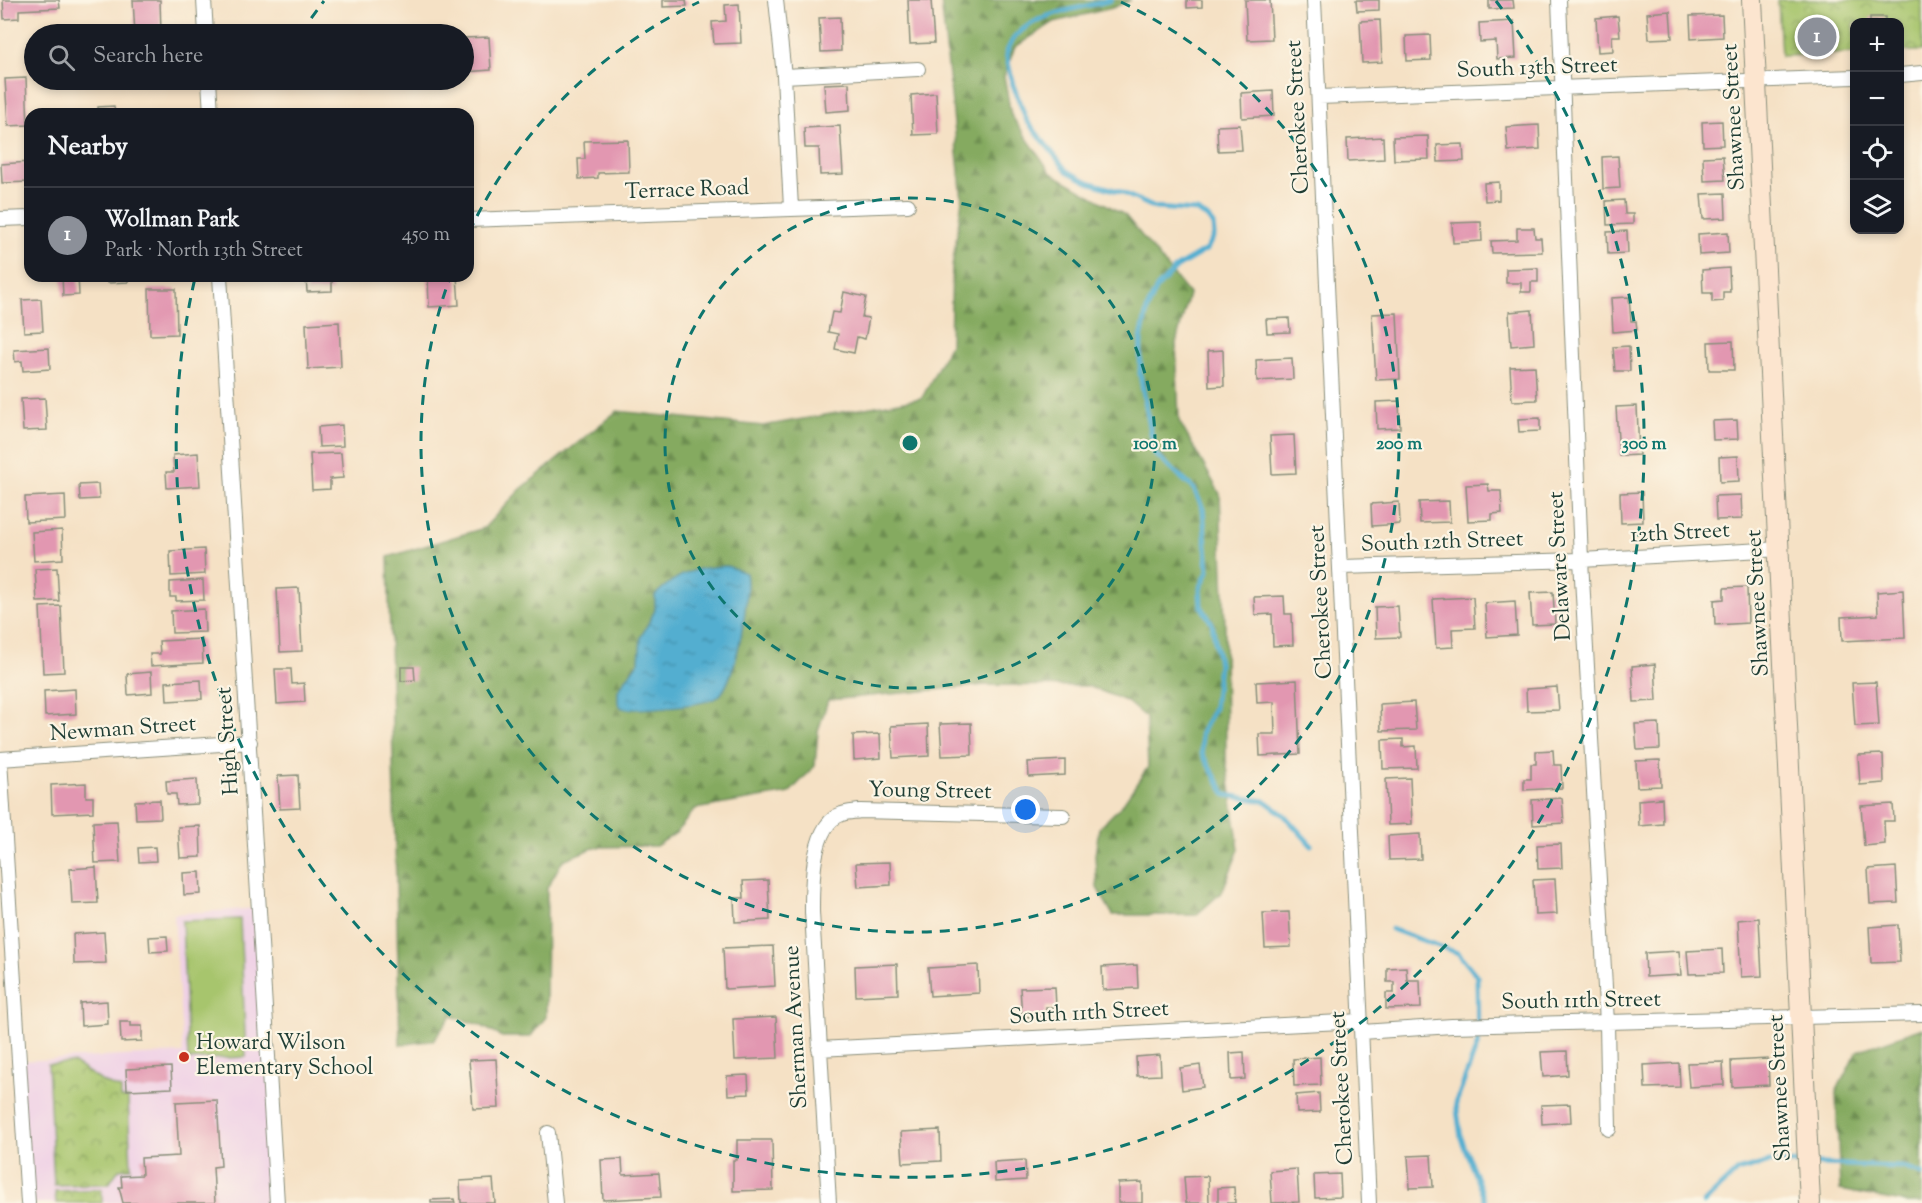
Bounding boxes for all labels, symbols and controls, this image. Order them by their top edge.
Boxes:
pin: 1 [1798,15,1836,60]
map controls [1850,18,1904,234]
button: + [1850,18,1904,72]
search box [24,24,474,90]
street label: Cherokee Street [1279,39,1319,195]
icon: search [45,41,78,74]
text: Search here [93,41,203,73]
street label: Shawnee Street [1715,42,1755,191]
street label: South 13th Street [1456,50,1619,88]
button: − [1850,72,1904,126]
button: locate [1850,126,1904,180]
text: Nearby [48,129,128,166]
street label: Terrace Road [624,173,750,209]
button: layers [1850,180,1904,234]
text: Wollman Park [105,205,240,237]
text: 1 [64,221,71,250]
text: 450 m [402,221,450,250]
text: Park · North 13th Street [105,237,303,266]
text: 100 m [1133,432,1177,458]
text: 200 m [1376,432,1422,458]
text: 300 m [1622,432,1667,458]
centre of rings [900,433,920,453]
street label: Delaware Street [1541,490,1581,642]
street label: 12th Street [1629,515,1731,553]
street label: Cherokee Street [1302,524,1342,680]
street label: South 12th Street [1360,524,1524,562]
street label: Shawnee Street [1739,528,1779,677]
street label: High Street [209,685,249,796]
street label: Newman Street [49,709,198,751]
street label: Young Street [868,775,992,809]
your location [1011,795,1040,824]
street label: Sherman Avenue [777,944,817,1110]
street label: South 11th Street [1501,985,1662,1019]
street label: South 11th Street [1008,994,1170,1034]
street label: Cherokee Street [1323,1010,1363,1166]
street label: Shawnee Street [1761,1013,1801,1162]
place label: Howard Wilson Elementary School [196,1028,373,1085]
marker: Howard Wilson Elementary School [177,1050,191,1064]

